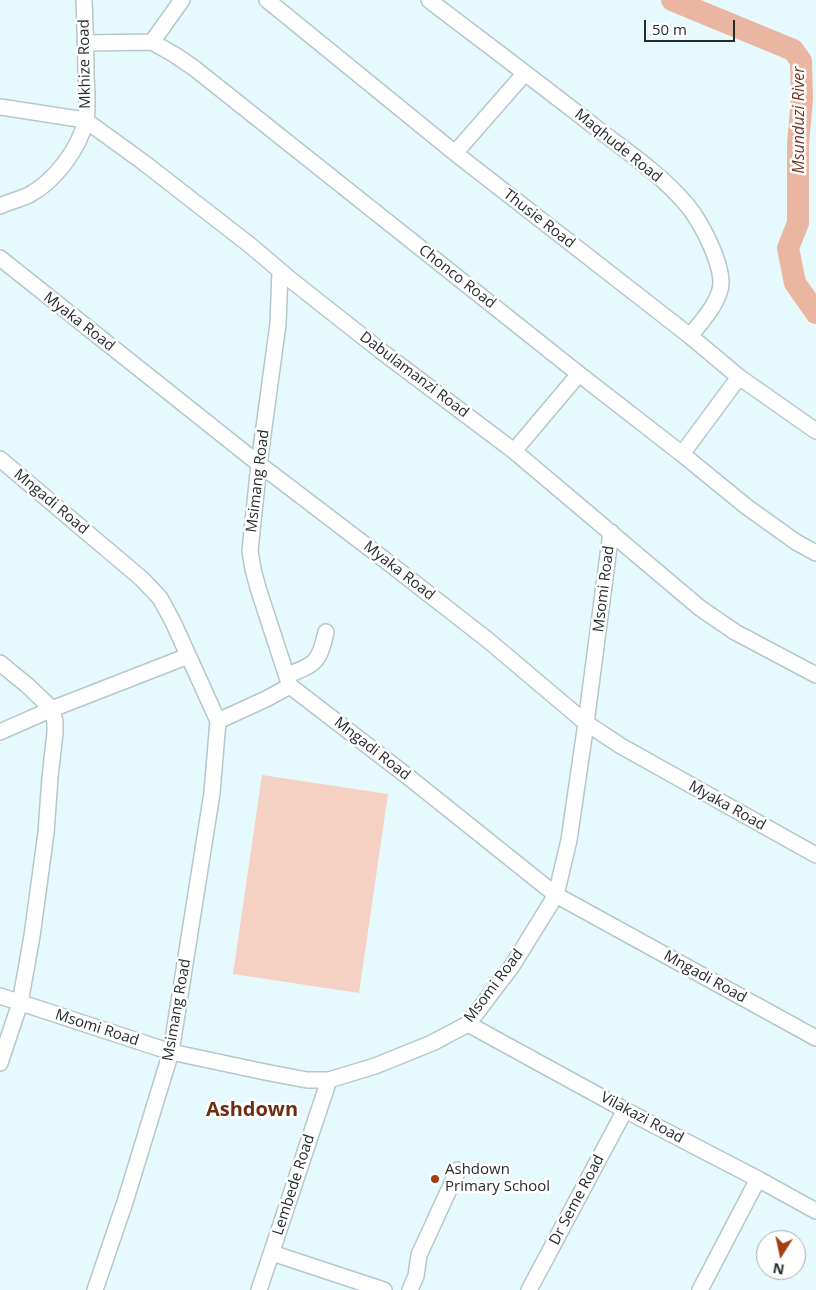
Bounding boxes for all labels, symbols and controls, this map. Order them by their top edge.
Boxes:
scale bar [646,10,737,42]
street label: Mkhize Road [75,19,95,109]
text: 50 m [652,19,687,39]
water label: Msunduzi River [789,66,809,174]
street label: Maqhude Road [571,105,665,187]
street label: Thusie Road [500,186,578,252]
street label: Chonco Road [415,241,499,313]
street label: Myaka Road [40,289,118,355]
street label: Dabulamanzi Road [356,328,472,422]
street label: Msimang Road [243,428,273,534]
street label: Mngadi Road [10,466,92,538]
street label: Myaka Road [360,538,438,604]
street label: Msomi Road [590,545,618,633]
street label: Mngadi Road [330,714,414,784]
street label: Myaka Road [685,777,769,835]
street label: Msomi Road [461,946,527,1026]
street label: Mngadi Road [660,947,750,1007]
street label: Msimang Road [159,957,195,1063]
street label: Msomi Road [53,1006,141,1050]
street label: Vilakazi Road [597,1089,687,1147]
district label: Ashdown [206,1098,298,1122]
street label: Lembede Road [269,1132,319,1238]
street label: Dr Seme Road [546,1152,608,1248]
place label: Ashdown Primary School [445,1161,550,1196]
marker: Ashdown Primary School [429,1173,441,1185]
north arrow [756,1230,806,1280]
text: N [771,1259,786,1280]

